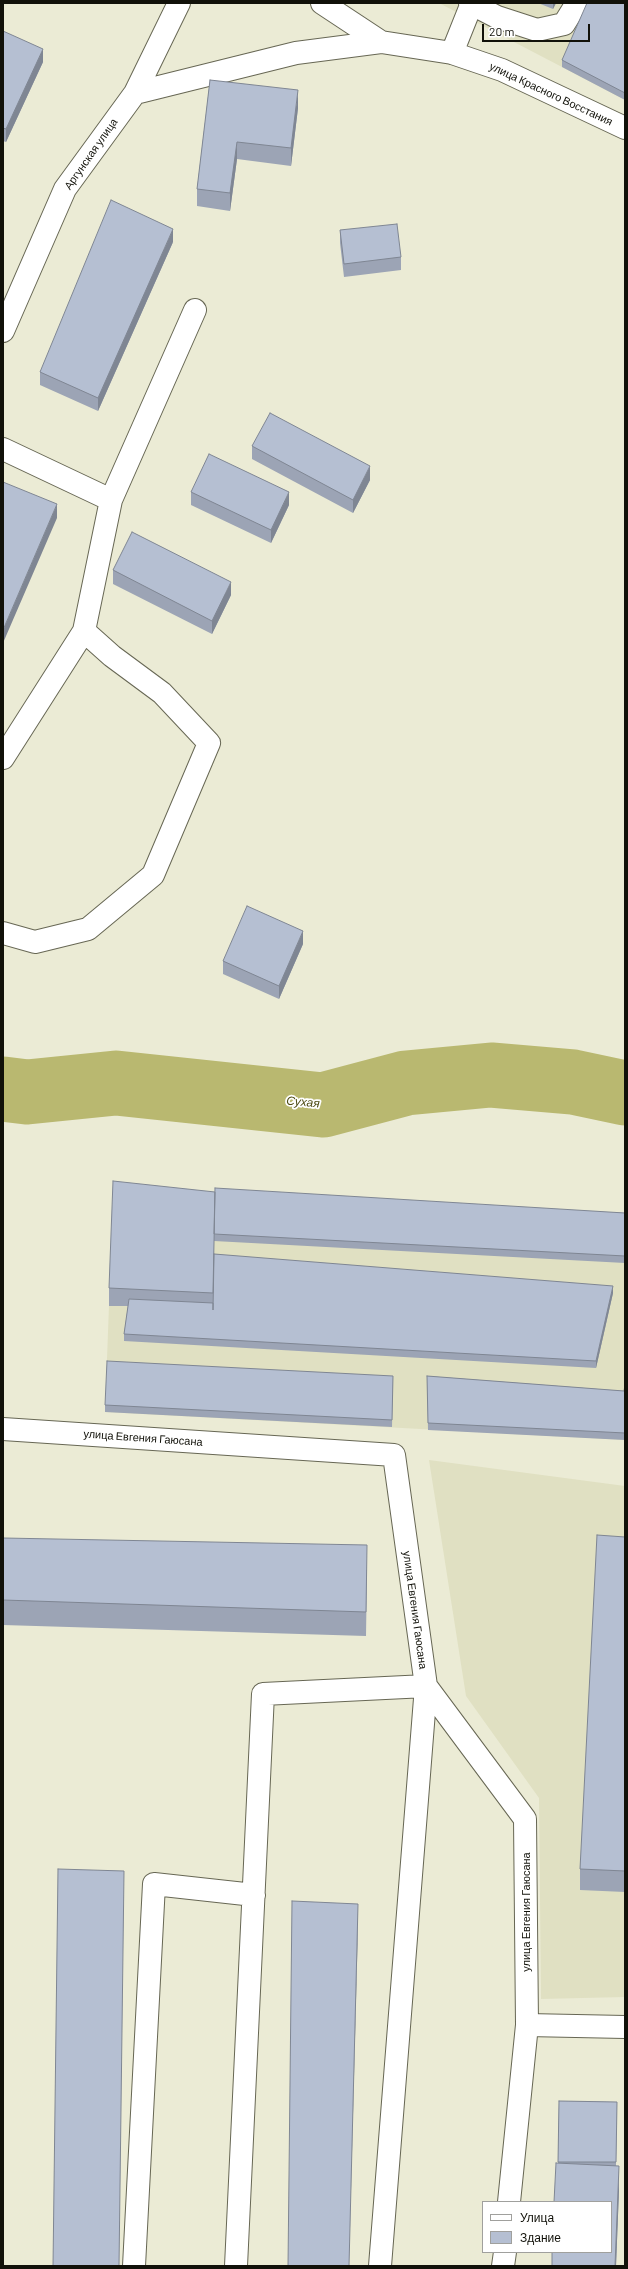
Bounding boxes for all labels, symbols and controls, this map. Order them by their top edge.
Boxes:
scale bar [484,16,592,42]
text: 20 m [489,24,515,38]
street label: улица Красного Восстания [487,60,615,128]
street label: Аргунская улица [61,116,121,192]
water label: Сухая [286,1093,320,1111]
street label: улица Евгения Гаюсана [83,1427,203,1449]
street label: улица Евгения Гаюсана [400,1550,430,1670]
street label: улица Евгения Гаюсана [519,1852,533,1972]
legend [482,2201,612,2253]
text: Улица [520,2210,554,2224]
text: Здание [520,2230,561,2244]

